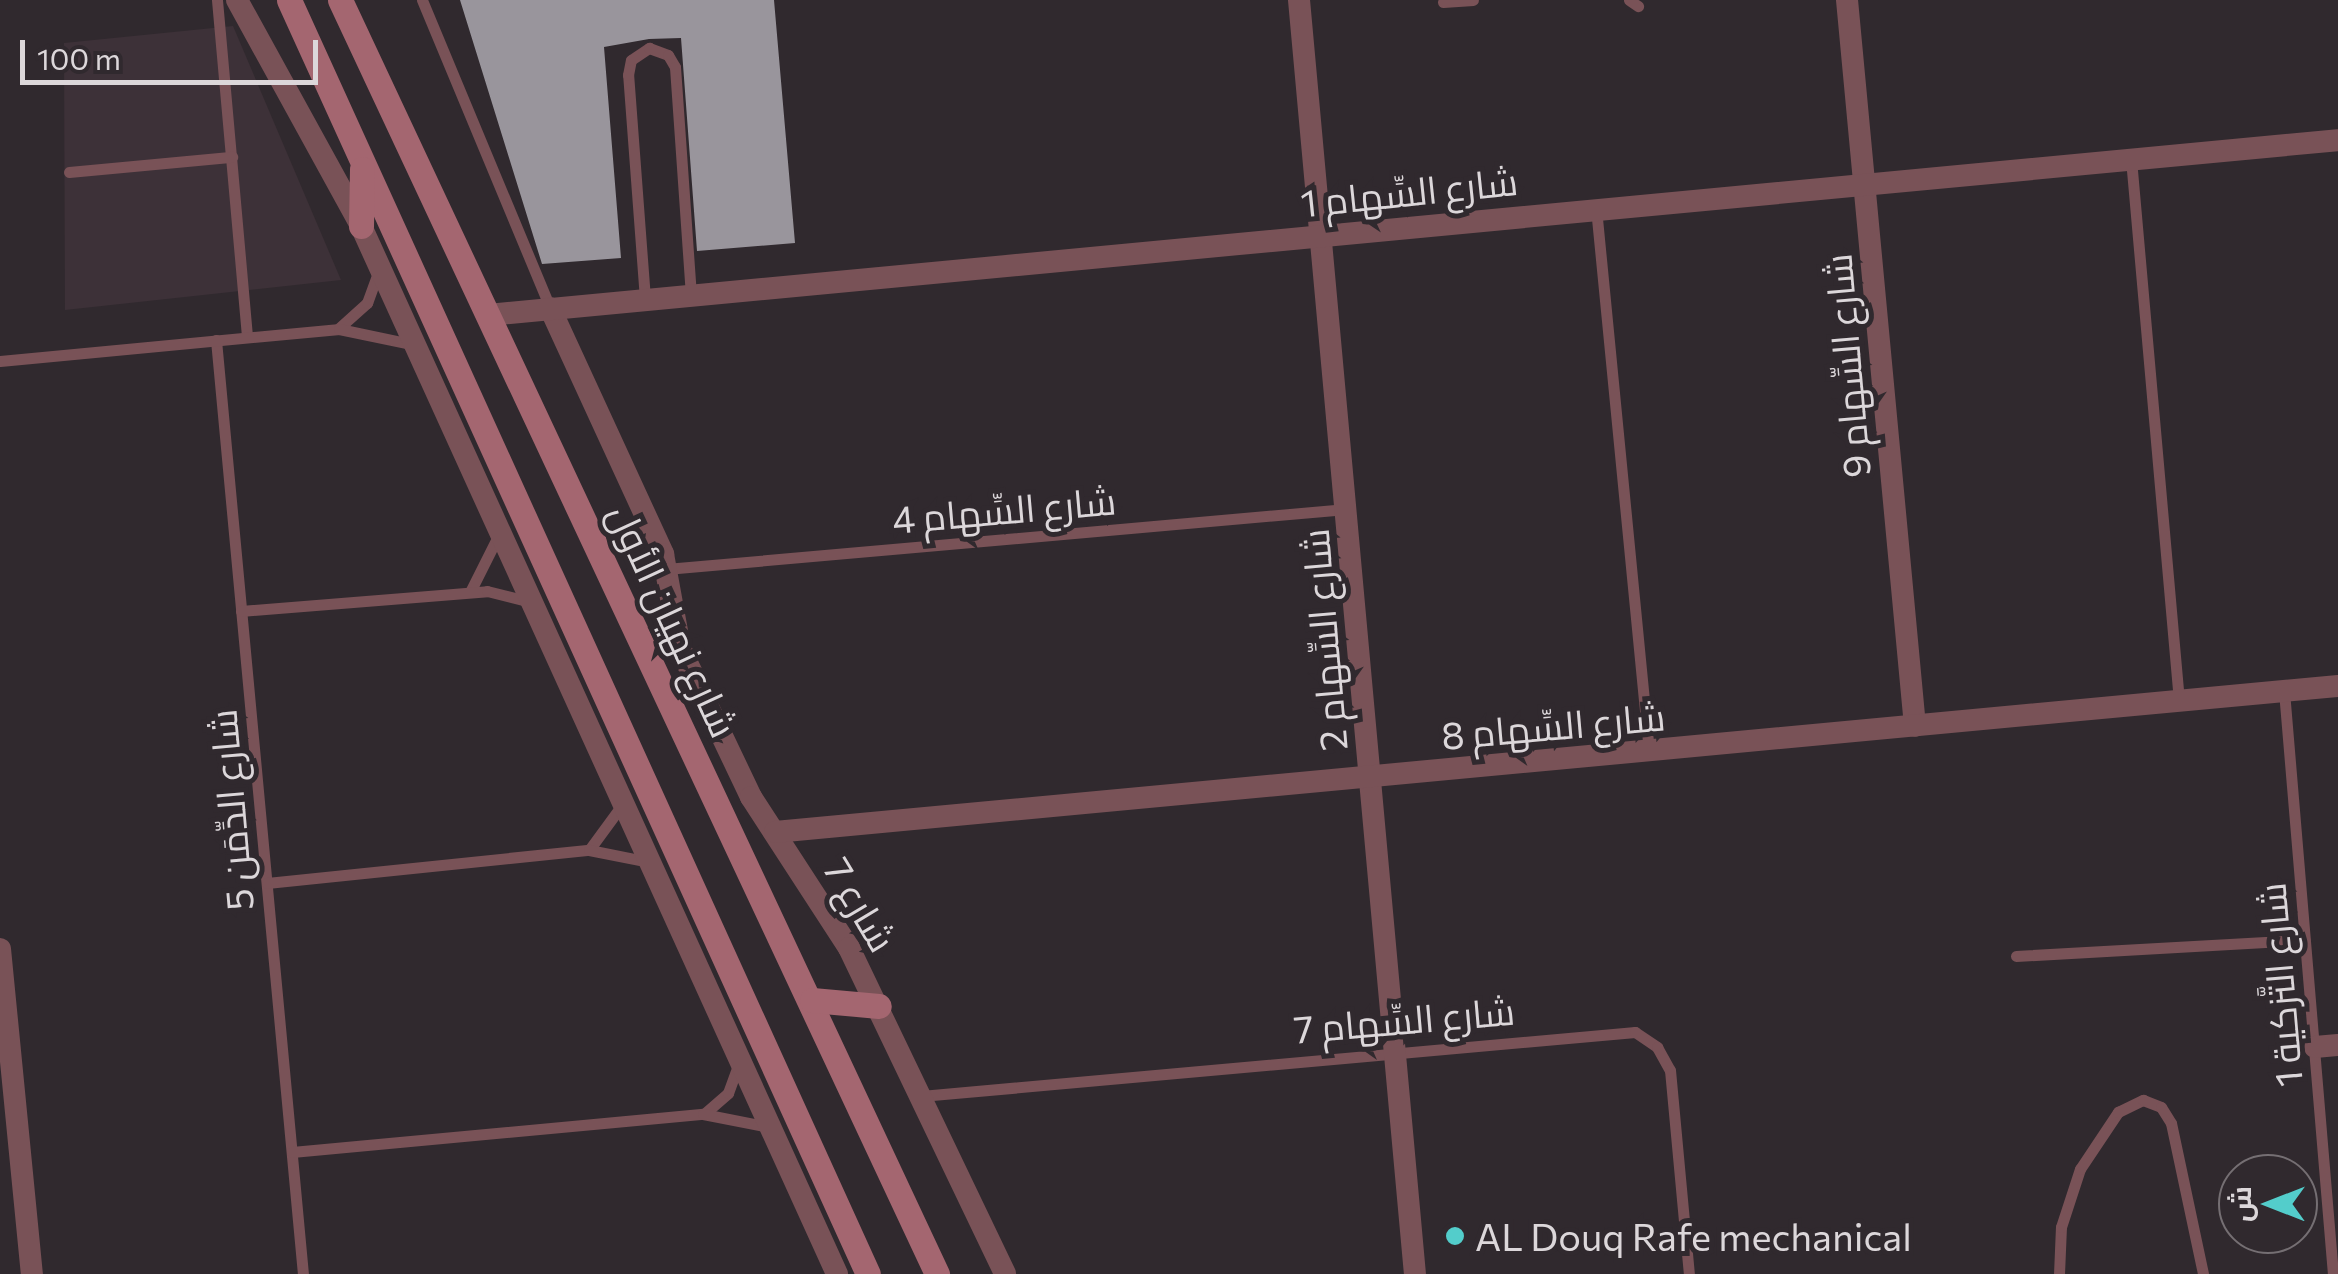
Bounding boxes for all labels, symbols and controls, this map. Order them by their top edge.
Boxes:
scale bar [25,20,322,82]
text: 100 m [37,39,121,76]
street label: شارع السِّهام 1 [1298,157,1520,225]
street label: شارع السِّهام 9 [1813,252,1879,480]
street label: شارع السِّهام 4 [890,477,1118,541]
street label: شارع نهيان الأول [600,496,748,744]
street label: شارع السِّهام 2 [1291,527,1355,753]
street label: شارع السِّهام 8 [1439,692,1667,758]
street label: شارع الدِّمَن 5 [198,707,262,913]
street label: شارع 7 [815,849,907,959]
street label: شارع التَّزكية 1 [2247,881,2311,1089]
street label: شارع السِّهام 7 [1292,987,1516,1051]
north arrow [2218,1154,2318,1254]
text: ش [2223,1186,2257,1222]
place label: AL Douq Rafe mechanical [1475,1213,1912,1259]
marker: AL Douq Rafe mechanical [1444,1225,1466,1247]

